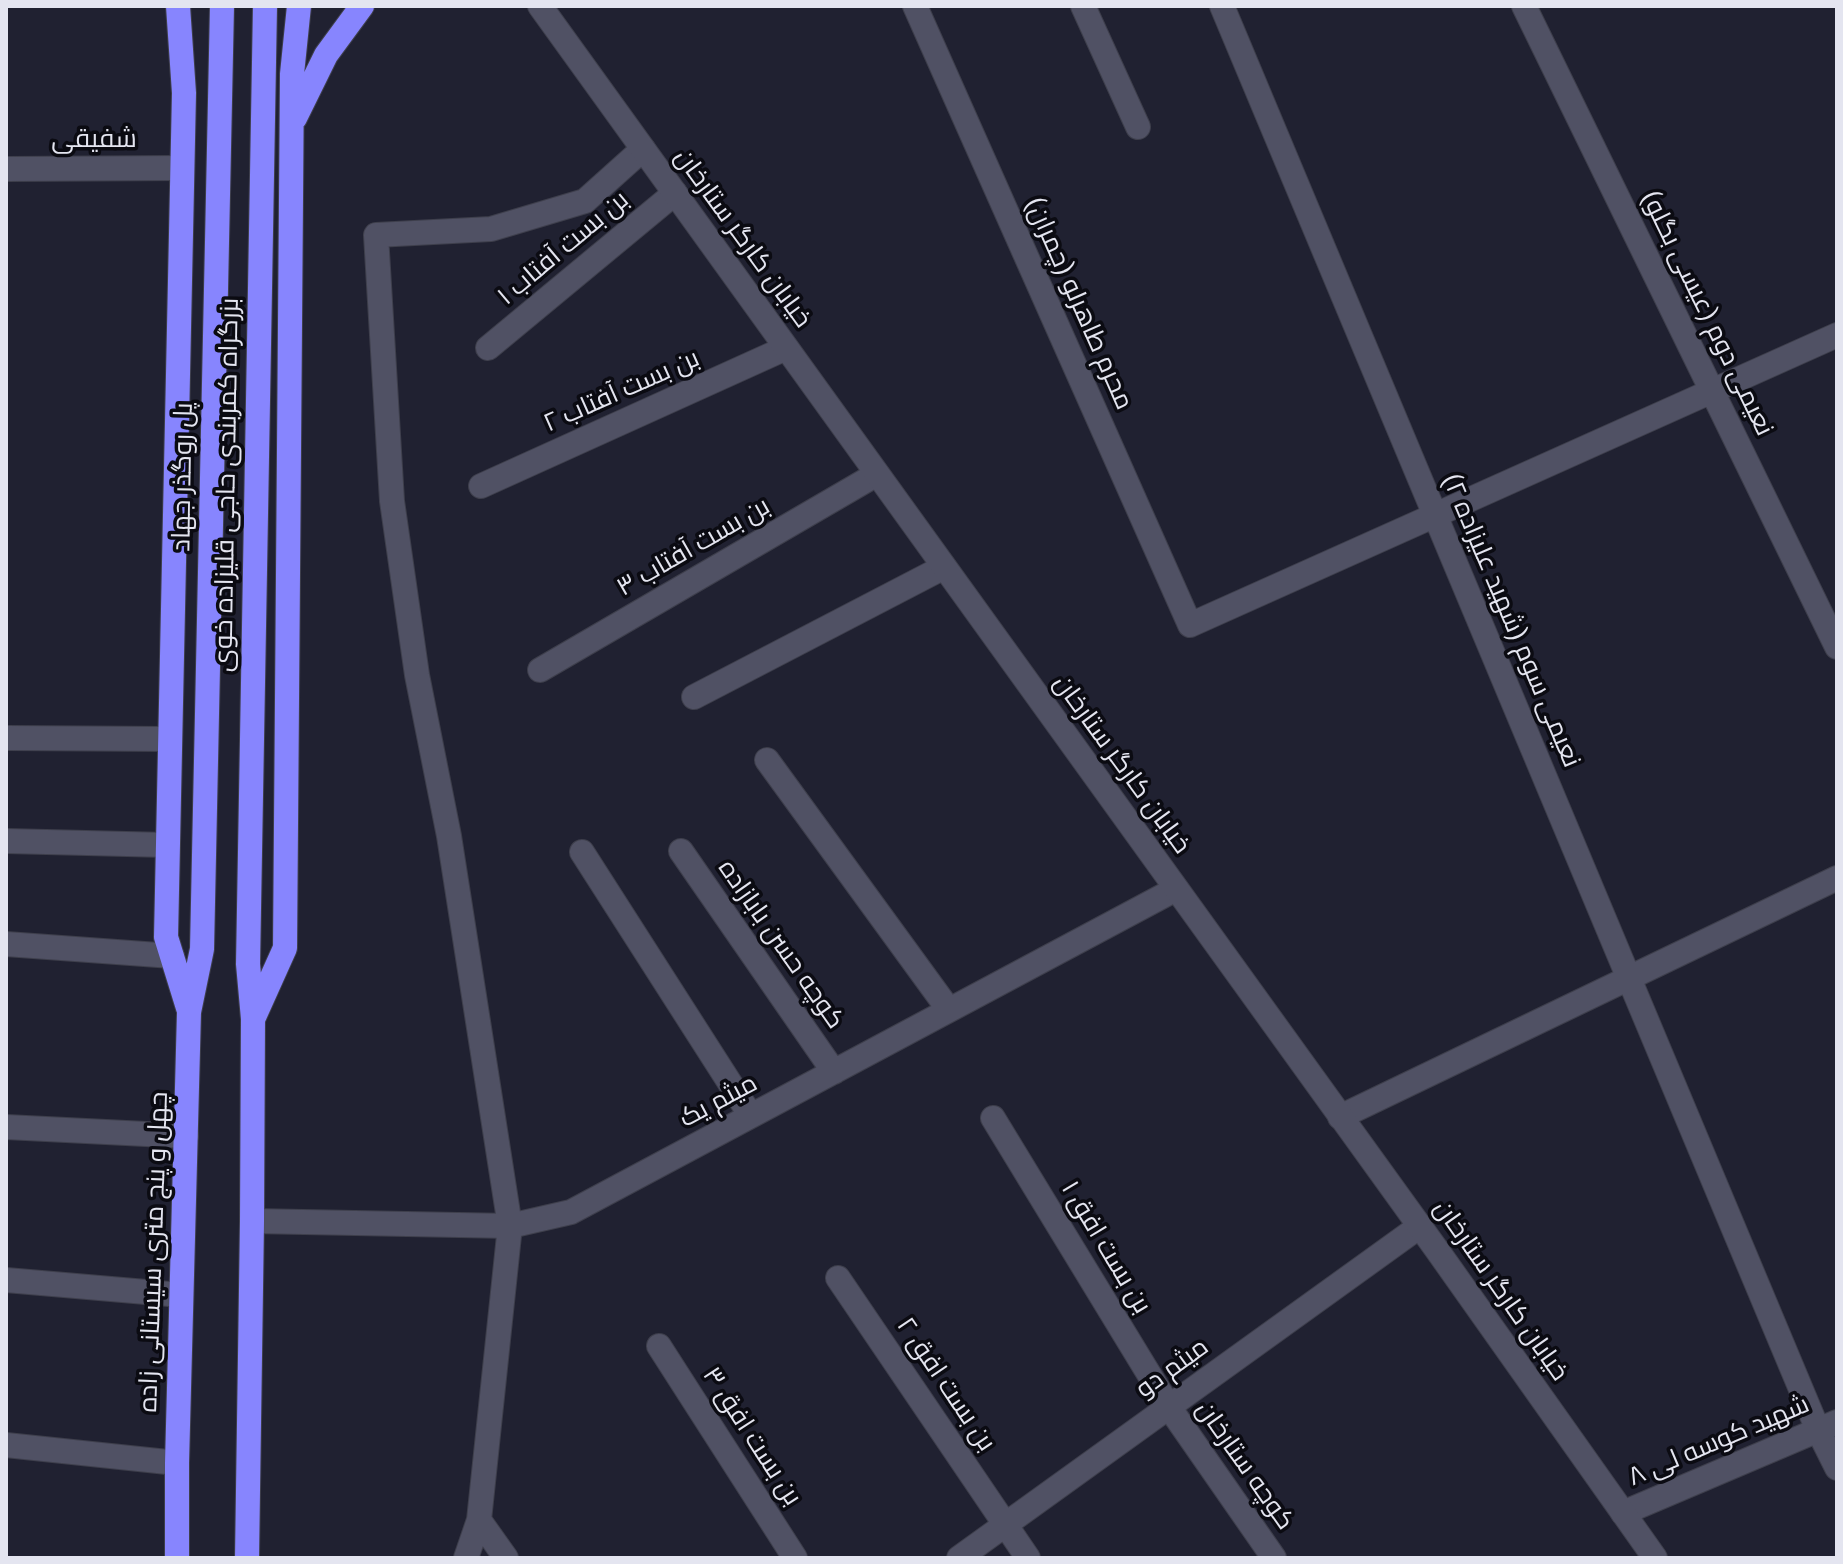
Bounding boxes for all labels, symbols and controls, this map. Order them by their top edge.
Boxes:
street label: شفیقی [51,124,137,156]
street label: خیابان کارگر ستارخان [667,143,817,335]
street label: بن بست آفتاب ۱ [492,185,636,313]
street label: نعیمی دوم (عیسی بگلو) [1633,186,1779,442]
street label: محرم طاهرلو (چمران) [1017,193,1139,415]
street label: بزرگراه کمربندی حاجی قلیزاده خوی [209,298,247,672]
street label: بن بست آفتاب ۲ [539,344,705,440]
street label: پل روگذر جهاد [167,402,201,552]
street label: نعیمی سوم (شهید علیزاده ۲) [1434,470,1586,772]
street label: بن بست آفتاب ۳ [612,492,776,604]
street label: خیابان کارگر ستارخان [1046,669,1196,861]
street label: کوچه حسن بابازاده [710,855,850,1035]
street label: میثم یک [675,1069,763,1135]
street label: چهل و پنج متری سیستانی زاده [134,1091,176,1413]
street label: بن بست افق ۱ [1053,1176,1157,1320]
street label: خیابان کارگر ستارخان [1426,1195,1574,1387]
street label: بن بست افق ۲ [889,1312,1001,1458]
street label: میثم دو [1131,1332,1215,1406]
street label: بن بست افق ۳ [695,1362,807,1512]
street label: شهید کوسه لی ۸ [1624,1390,1814,1494]
street label: کوچه ستارخان [1188,1396,1300,1536]

